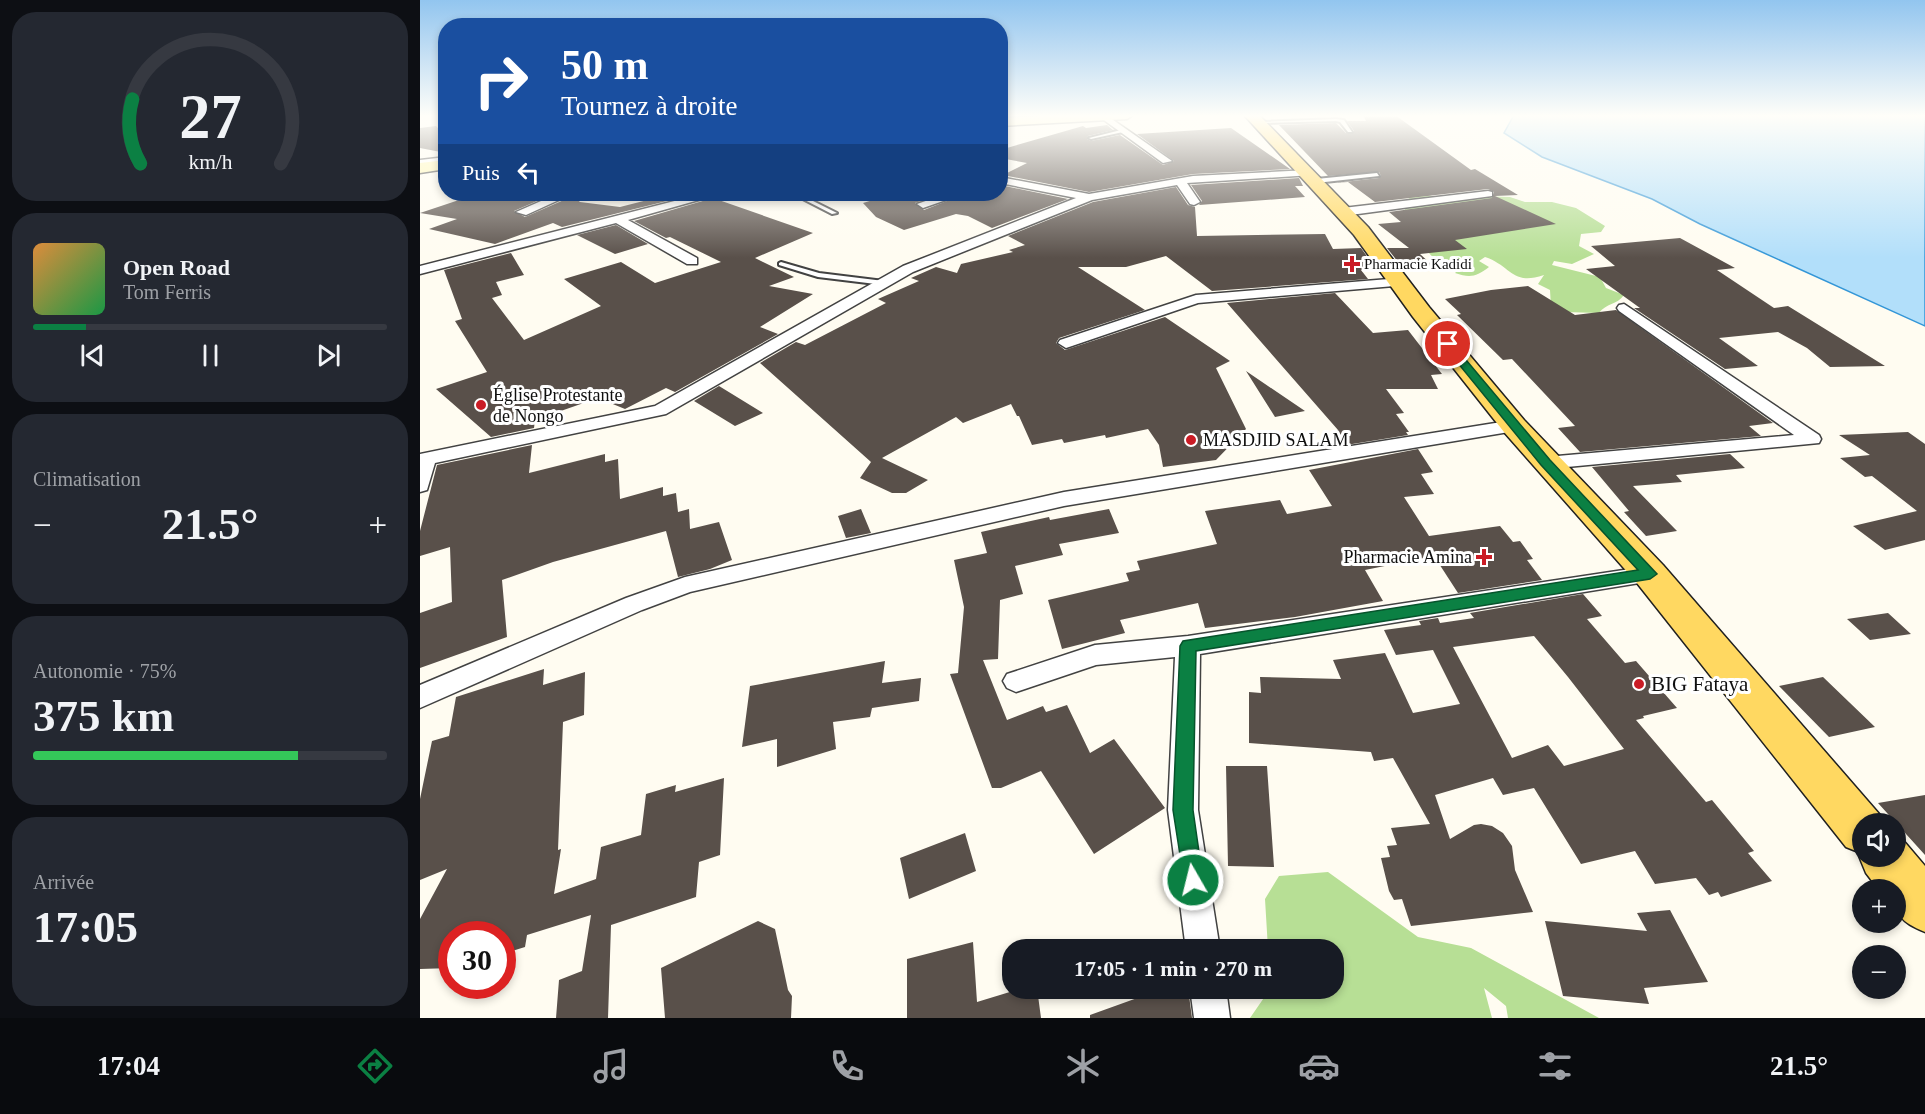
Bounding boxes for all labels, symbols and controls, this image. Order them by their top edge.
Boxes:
icon: right [462,42,540,120]
text: 50 m [561,42,649,88]
text: 27 [179,82,241,151]
text: Tournez à droite [561,91,738,121]
text: km/h [188,150,232,174]
icon: left [512,156,545,189]
text: Puis [462,160,500,185]
text: Open Road [123,255,230,280]
place label: Pharmacie Kadidi [1364,256,1472,272]
marker: Pharmacie Kadidi [1345,257,1359,271]
text: Tom Ferris [123,281,211,303]
pin [1422,318,1473,369]
icon: arrive [1431,327,1464,360]
icon: previous [76,339,109,372]
icon: pause [194,339,227,372]
icon: next [312,339,345,372]
place label: Église Protestante de Nongo [493,384,622,426]
marker: Église Protestante de Nongo [474,398,488,412]
place label: MASDJID SALAM [1203,430,1349,450]
marker: MASDJID SALAM [1184,433,1198,447]
text: Climatisation [33,468,141,490]
text: 21.5° [162,499,258,549]
text: − [33,507,52,543]
text: + [368,507,387,543]
place label: Pharmacie Amina [1344,547,1472,567]
marker: Pharmacie Amina [1477,550,1491,564]
text: Autonomie · 75% [33,660,176,682]
place label: BIG Fataya [1651,672,1749,696]
marker: BIG Fataya [1632,677,1646,691]
text: 375 km [33,691,174,741]
map controls [1852,813,1906,999]
button: sound [1852,813,1906,867]
position arrow [1161,848,1225,912]
text: Arrivée [33,871,94,893]
button: + [1852,879,1906,933]
text: 17:05 [33,902,138,952]
speed limit sign: 30 [438,921,516,999]
button: − [1852,945,1906,999]
text: 17:05 · 1 min · 270 m [1074,956,1272,981]
icon: directions [354,1045,396,1087]
icon: music [590,1045,632,1087]
icon: phone [826,1045,868,1087]
icon: climate [1062,1045,1104,1087]
icon: car [1298,1045,1340,1087]
icon: filters [1534,1045,1576,1087]
text: 17:04 [97,1051,160,1081]
text: 21.5° [1770,1051,1828,1081]

